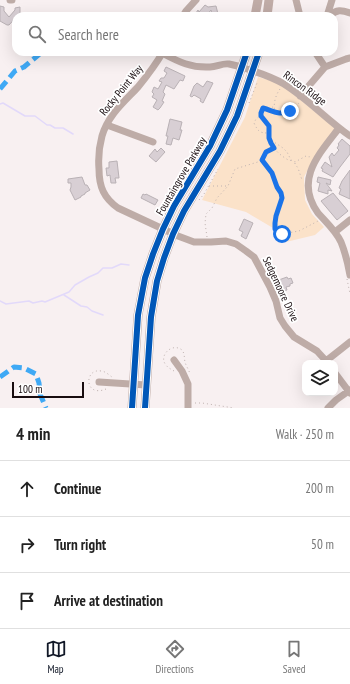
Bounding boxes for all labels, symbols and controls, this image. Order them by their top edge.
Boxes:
search box [12,12,338,56]
icon: search [26,23,48,45]
text: Search here [58,25,119,44]
street label: Rocky Point Way [96,61,146,118]
street label: Rincon Ridge [281,68,330,109]
route end [281,102,299,120]
street label: Fountaingrove Parkway [153,133,210,218]
route start [273,225,291,243]
street label: Sedgemoore Drive [260,254,302,324]
map controls [302,360,338,396]
button: layers [302,360,338,396]
scale bar [12,380,84,399]
text: 100 m [18,382,42,396]
text: 4 min [16,423,50,445]
text: Walk · 250 m [276,426,334,443]
icon: ahead [16,478,38,500]
text: Continue [54,479,101,498]
text: 200 m [305,480,334,497]
icon: right [16,534,38,556]
text: Turn right [54,535,106,554]
text: 50 m [311,536,334,553]
icon: arrive [16,590,38,612]
text: Arrive at destination [54,591,163,610]
tab: Map [45,638,67,676]
tab: Directions [156,638,194,676]
tab: Saved [283,638,305,676]

